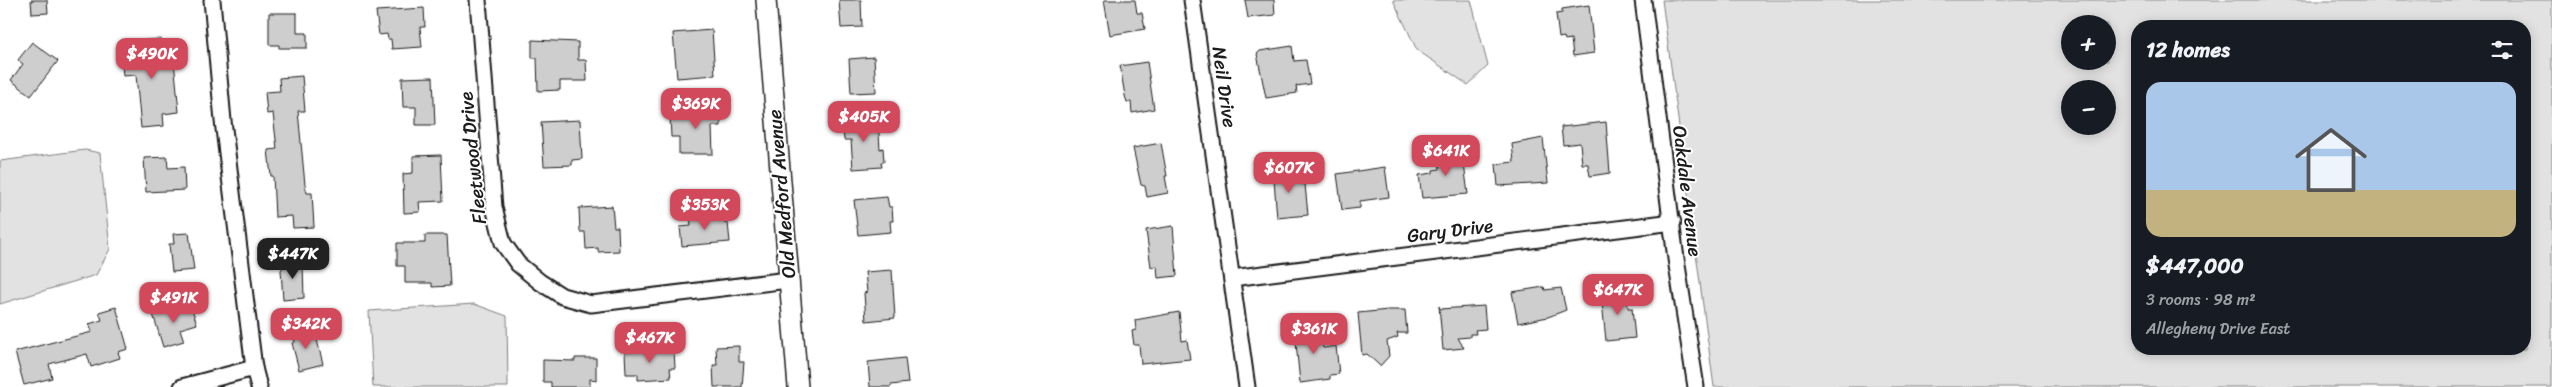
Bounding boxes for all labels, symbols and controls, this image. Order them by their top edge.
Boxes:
map controls [2061,15,2116,135]
button: + [2061,15,2116,70]
text: 12 homes [2146,31,2230,69]
icon: filters [2488,36,2516,64]
pin: $490K [117,38,187,80]
text: $490K [127,39,177,68]
street label: Neil Drive [1202,44,1247,130]
button: − [2061,80,2116,135]
pin: $369K [661,88,731,130]
text: $369K [672,89,720,118]
street label: Fleetwood Drive [449,90,496,226]
pin: $405K [829,100,899,143]
text: $405K [839,102,889,131]
street label: Old Medford Avenue [758,108,805,280]
icon: home [2286,115,2376,205]
street label: Oakdale Avenue [1663,124,1712,258]
pin: $641K [1411,134,1481,177]
text: $641K [1423,136,1469,165]
pin: $607K [1254,152,1324,194]
text: $607K [1265,153,1313,182]
pin: $353K [670,188,740,231]
text: $353K [681,190,729,219]
street label: Gary Drive [1405,209,1495,252]
pin: $447K [258,238,328,280]
text: $447K [268,239,318,268]
text: $447,000 [2146,247,2244,285]
pin: $647K [1583,274,1653,316]
text: $647K [1594,275,1642,304]
pin: $491K [139,282,209,324]
text: $491K [150,283,198,312]
text: 3 rooms · 98 m² [2146,285,2255,314]
pin: $342K [271,308,341,350]
text: $342K [282,309,330,338]
pin: $361K [1279,312,1349,355]
text: $361K [1291,314,1337,343]
text: Allegheny Drive East [2146,314,2290,343]
pin: $467K [615,322,685,364]
text: $467K [626,323,674,352]

